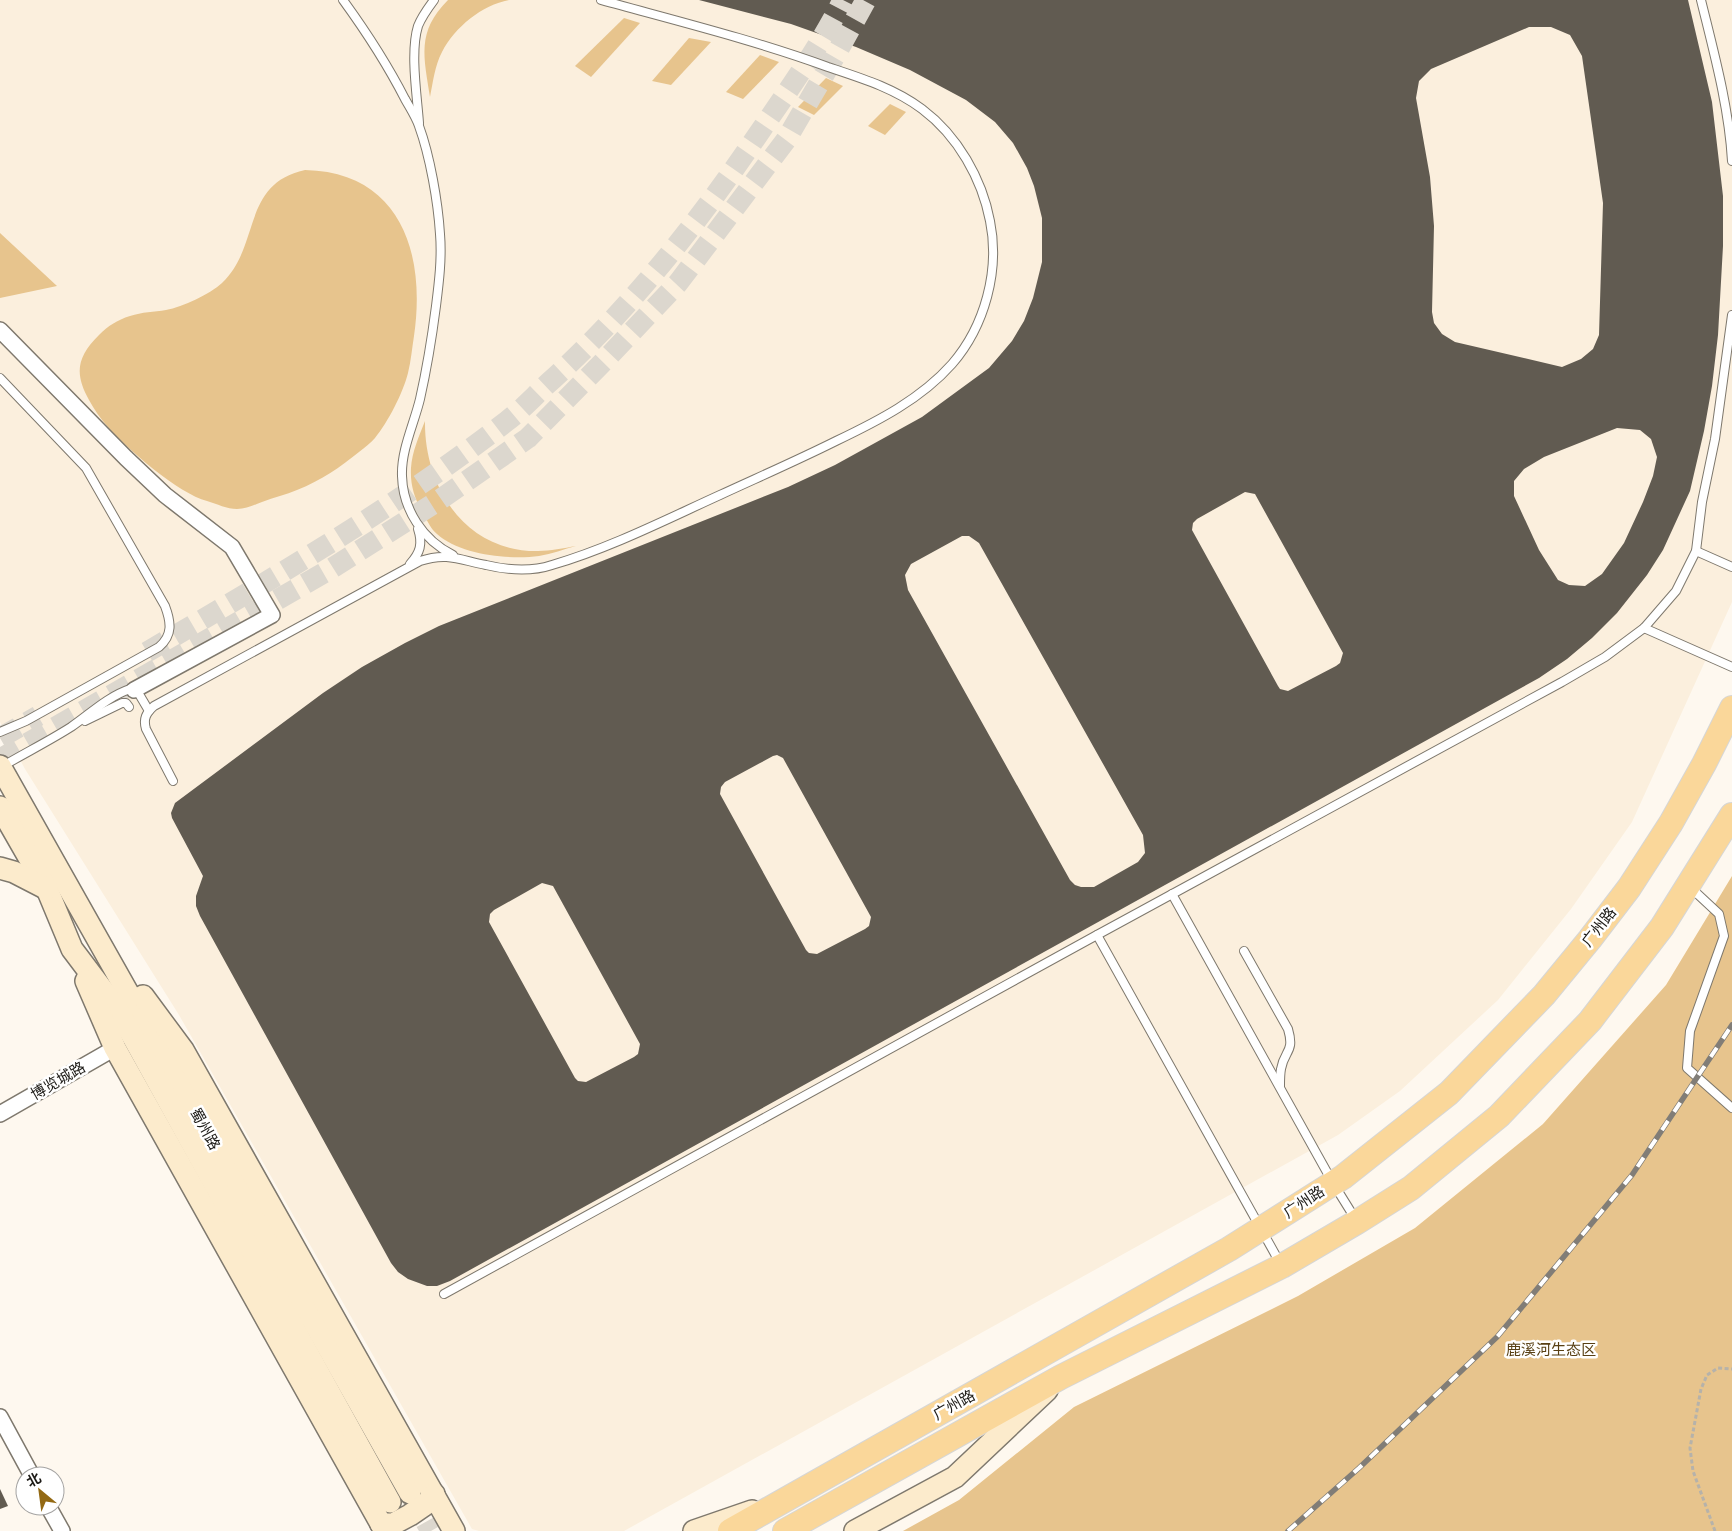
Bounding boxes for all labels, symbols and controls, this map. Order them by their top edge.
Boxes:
street label: 广州路 [1578,904,1620,950]
street label: 博览城路 [28,1058,88,1104]
street label: 蜀州路 [186,1105,224,1153]
street label: 广州路 [1280,1182,1328,1222]
park label: 鹿溪河生态区 [1506,1341,1596,1359]
street label: 广州路 [930,1386,978,1424]
north arrow [15,1466,65,1516]
text: 北 [24,1469,44,1491]

